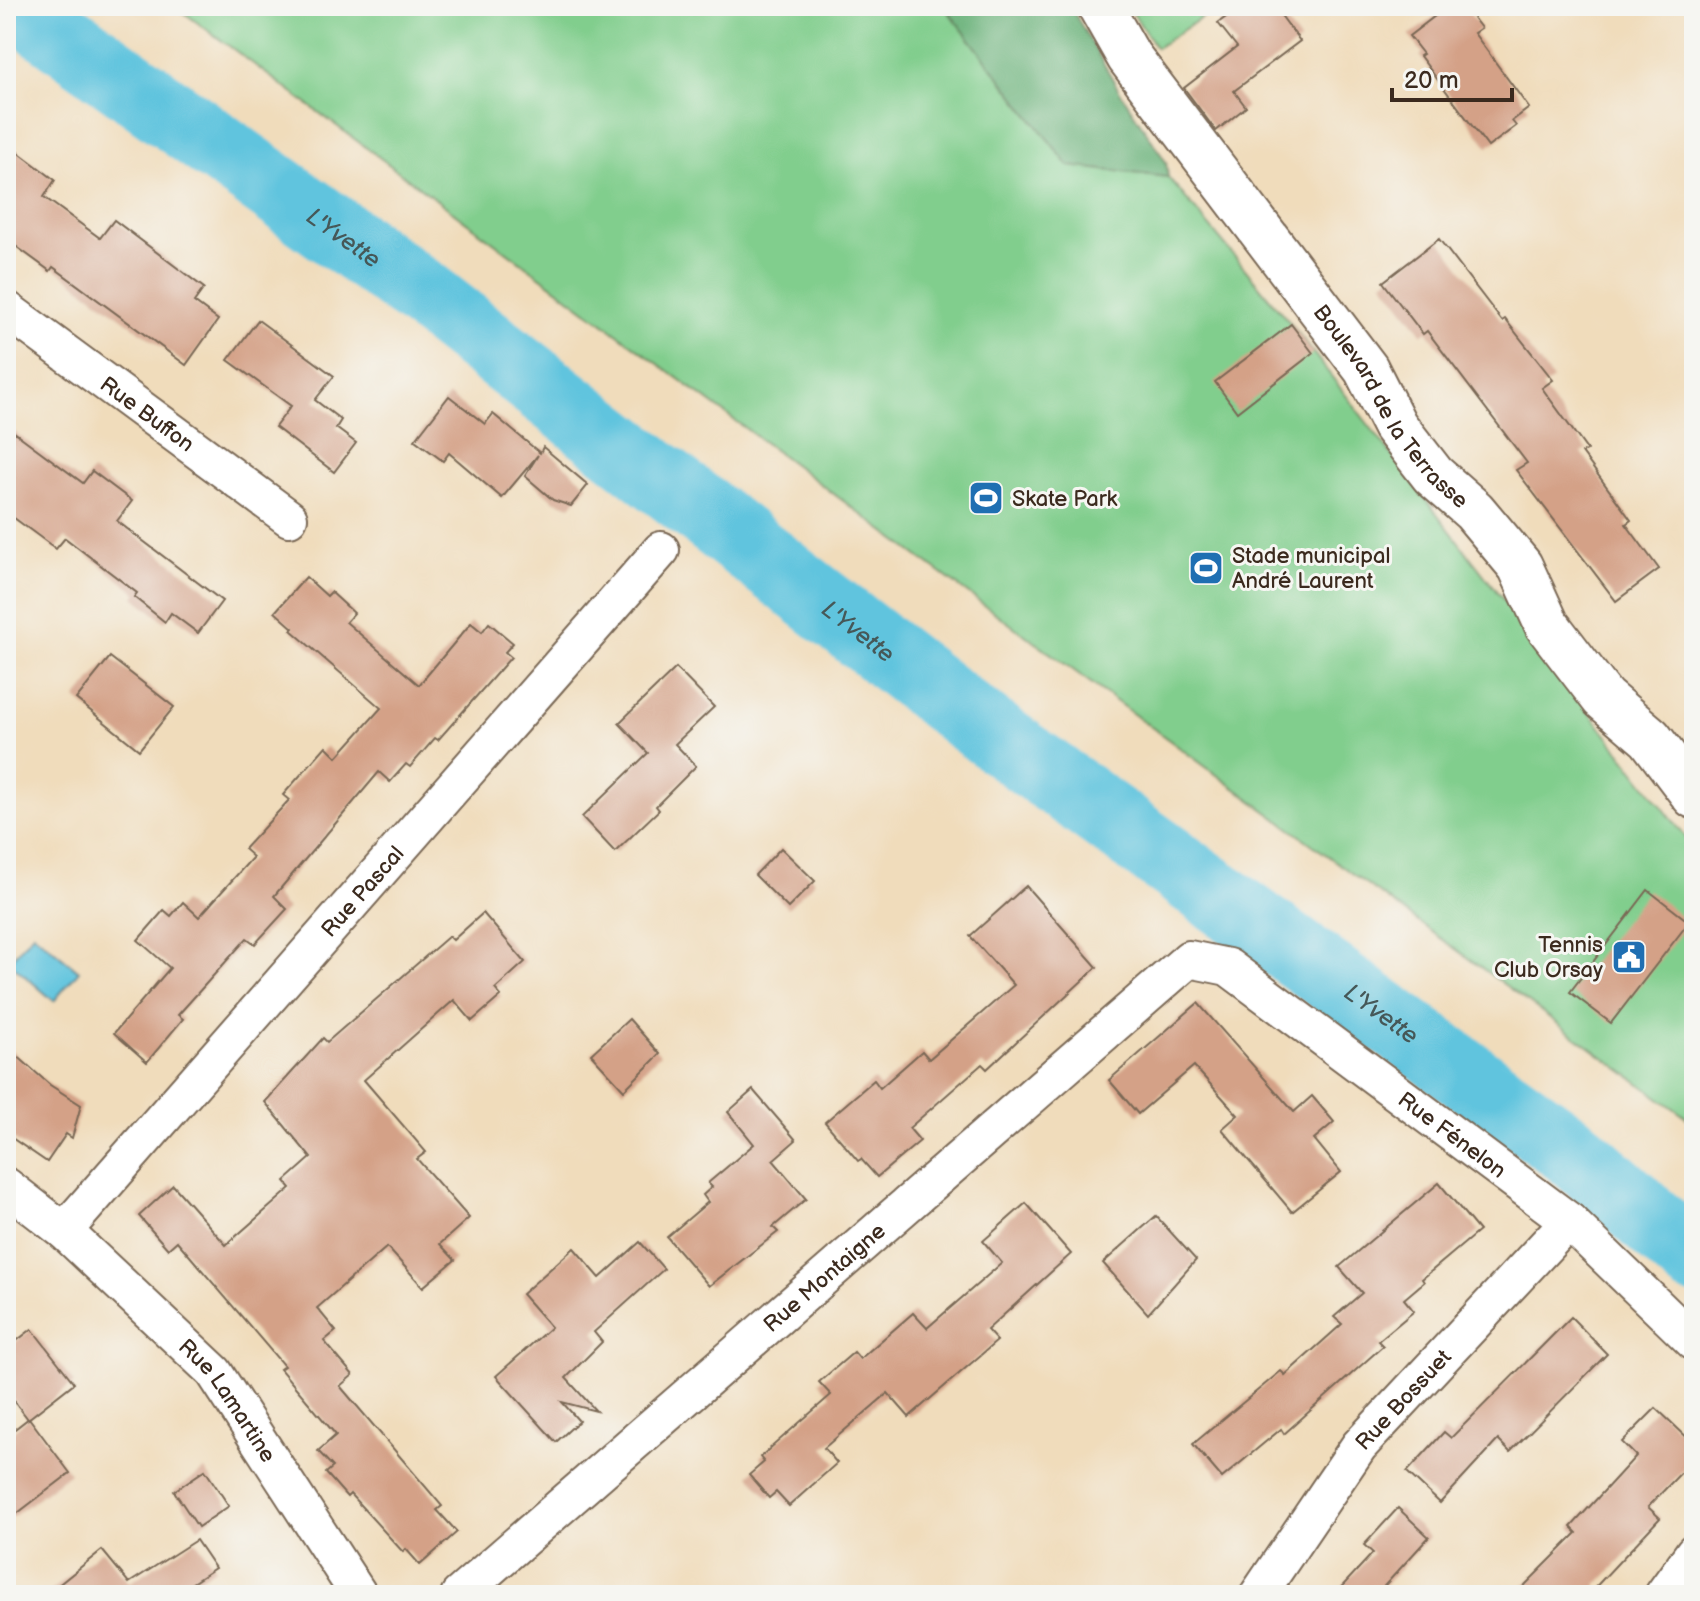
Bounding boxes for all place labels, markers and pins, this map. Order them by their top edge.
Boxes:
sports icon: Skate Park [967,479,1005,517]
place label: Skate Park [1012,486,1118,513]
place label: Stade municipal André Laurent [1232,543,1390,595]
sports icon: Stade municipal André Laurent [1187,549,1225,587]
place label: Tennis Club Orsay [1494,932,1603,984]
public building icon: Tennis Club Orsay [1610,938,1648,976]

